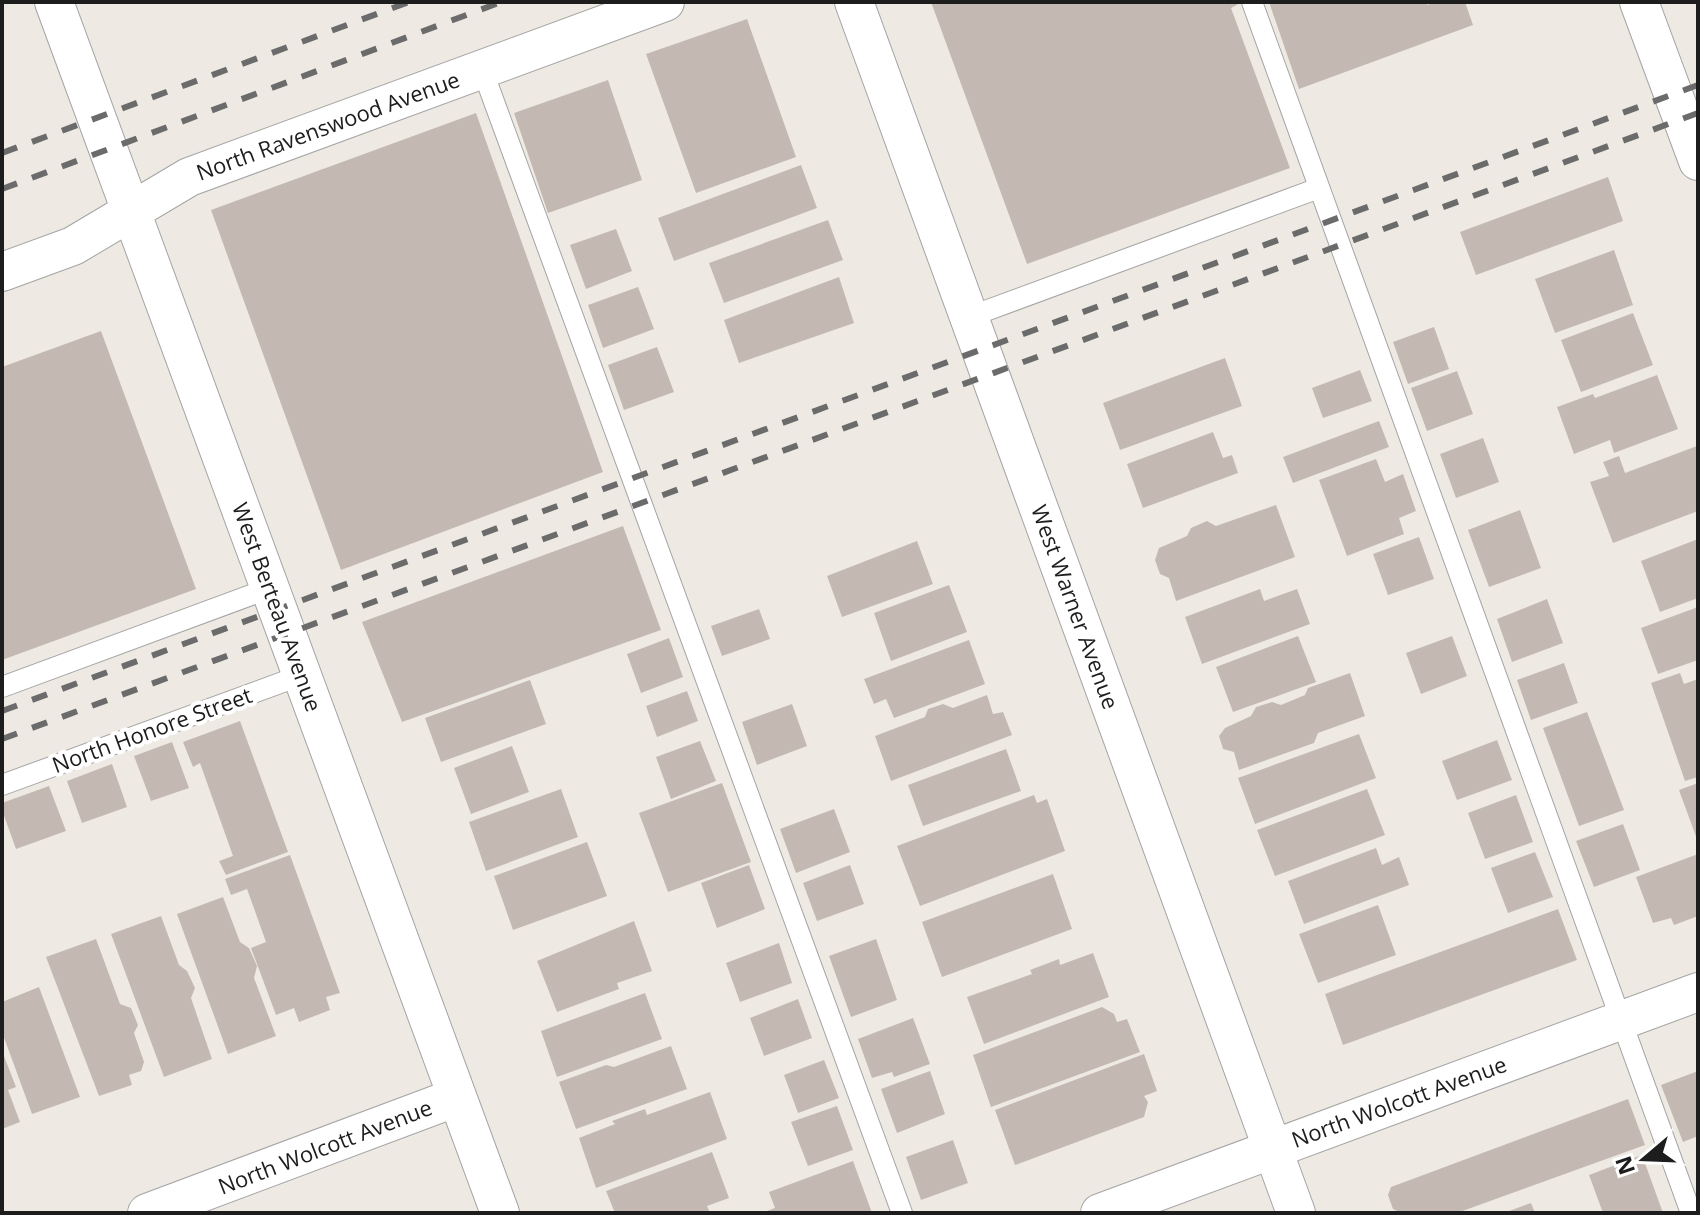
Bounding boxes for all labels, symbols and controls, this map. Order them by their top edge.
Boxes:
street label: North Ravenswood Avenue [192,63,464,187]
street label: West Berteau Avenue [226,498,330,715]
street label: West Warner Avenue [1025,500,1127,713]
street label: North Honore Street [48,679,256,779]
street label: North Wolcott Avenue [1287,1048,1510,1154]
street label: North Wolcott Avenue [213,1091,436,1201]
north arrow [1604,1119,1684,1199]
text: N [1607,1152,1641,1179]

